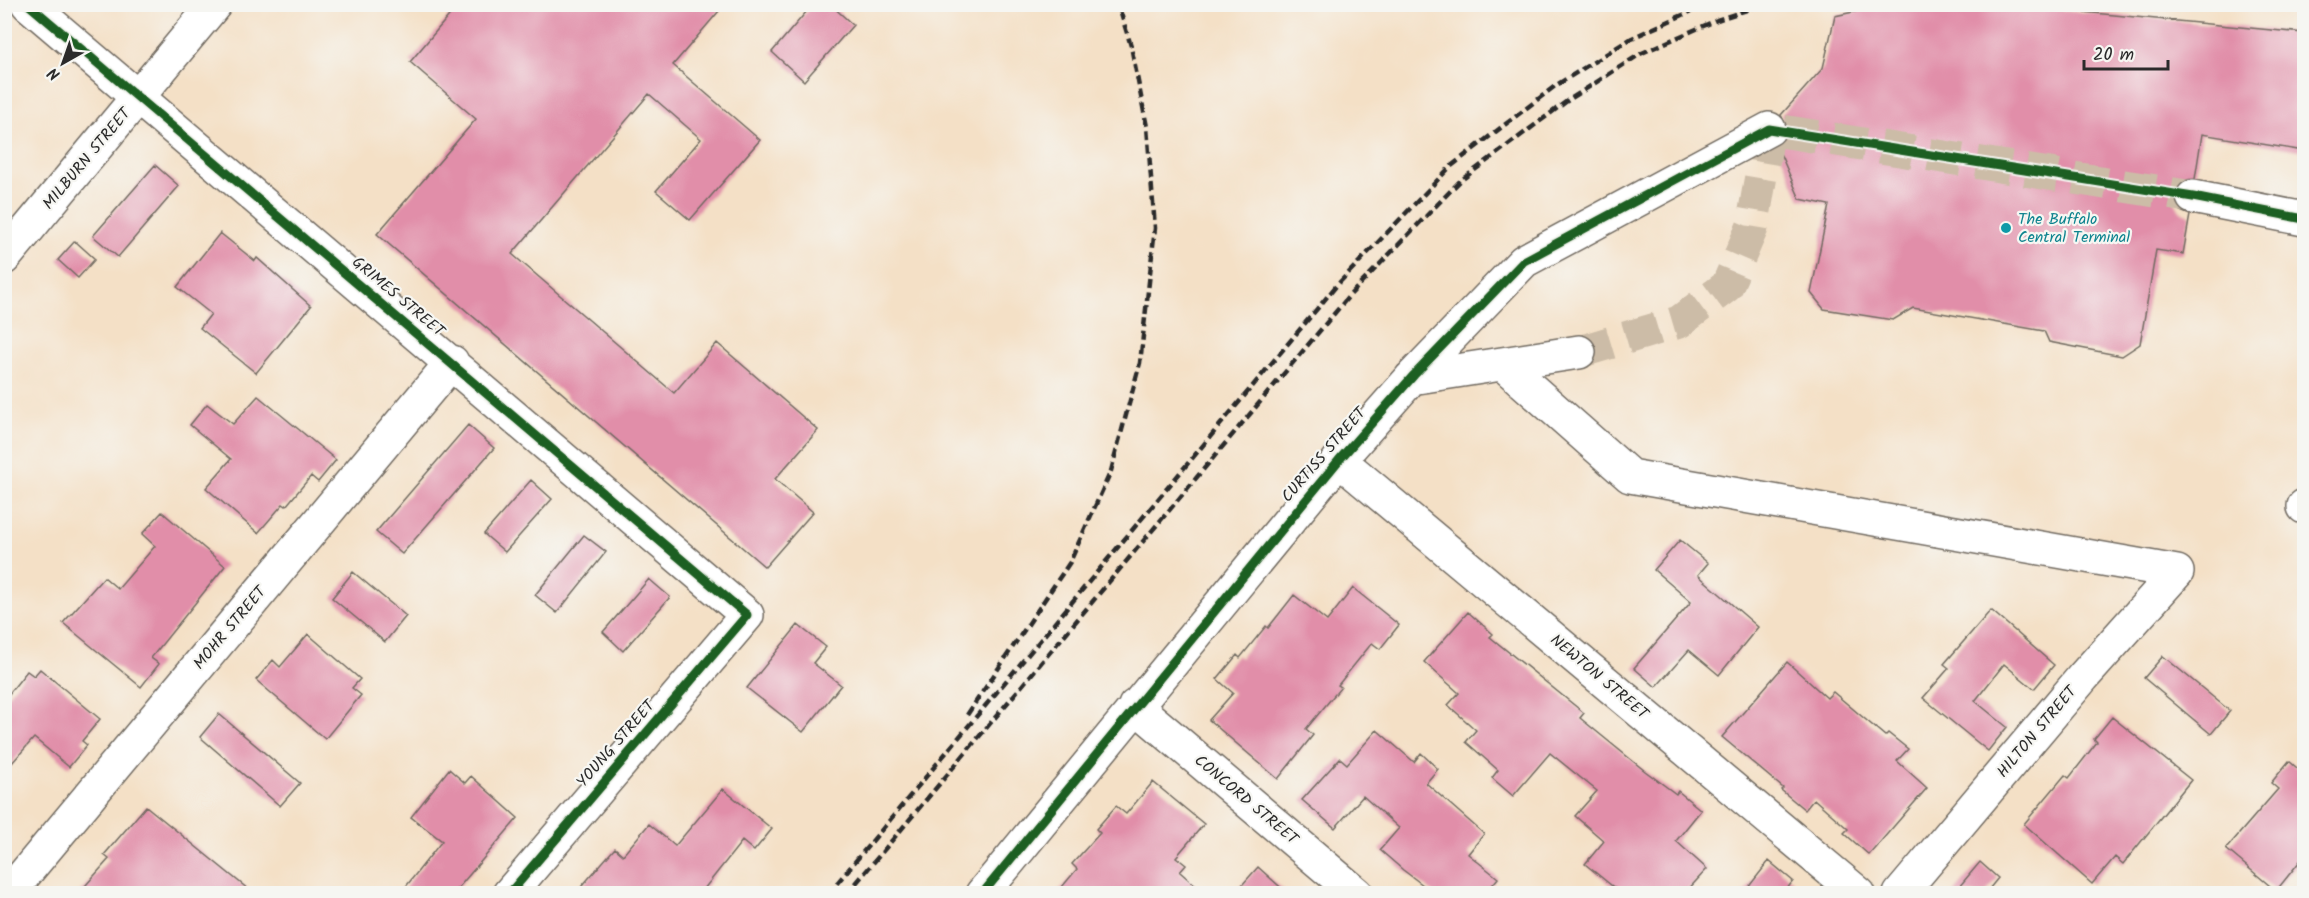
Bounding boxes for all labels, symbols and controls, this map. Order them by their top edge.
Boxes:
north arrow [33,33,93,93]
scale bar [2084,33,2168,71]
text: 20 m [2093,41,2134,70]
text: N [42,61,66,86]
street label: MILBURN STREET [37,101,138,215]
place label: The Buffalo Central Terminal [2018,207,2130,250]
marker: The Buffalo Central Terminal [1999,221,2013,235]
street label: GRIMES STREET [346,251,451,344]
street label: CURTISS STREET [1275,401,1373,508]
street label: MOHR STREET [187,580,273,675]
street label: NEWTON STREET [1544,628,1655,727]
street label: HILTON STREET [1991,679,2084,784]
street label: YOUNG STREET [571,693,662,793]
street label: CONCORD STREET [1188,749,1305,852]

